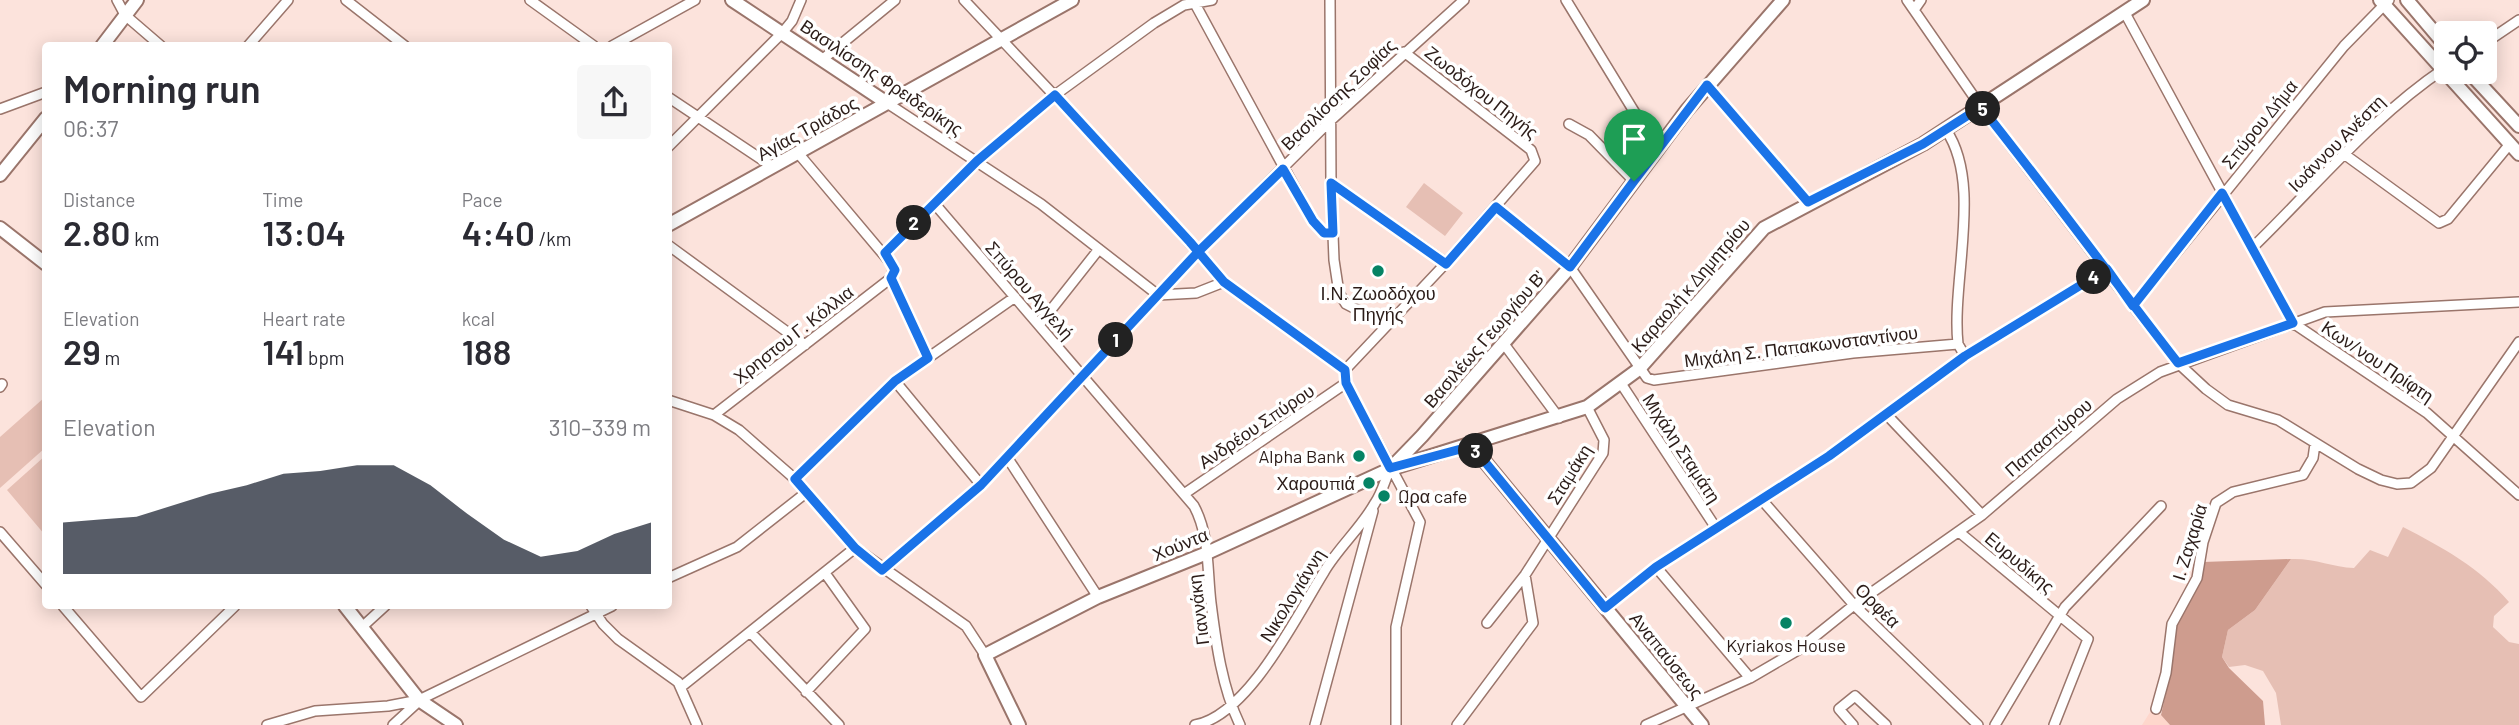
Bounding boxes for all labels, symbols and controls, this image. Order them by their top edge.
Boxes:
street label: Βασιλίσσης Φρειδερίκης [796,14,968,140]
map controls [2434,21,2497,84]
button: locate [2434,21,2497,84]
street label: Βασιλίσσης Σοφίας [1276,33,1400,154]
street label: Ζωοδόχου Πηγής [1421,41,1543,143]
text: Morning run [63,65,261,111]
button: share [577,65,651,139]
street label: Σπύρου Δήμα [2216,75,2302,173]
street label: Ιωάννου Ανέστη [2283,90,2389,196]
street label: Αγίας Τριάδος [753,91,861,165]
pin: 5 [1966,92,2000,126]
text: 5 [1977,97,1988,120]
pin [1604,109,1664,181]
text: 06:37 [63,114,118,142]
icon: arrive [1615,120,1653,158]
text: Distance [63,188,135,211]
text: Time [262,188,303,211]
text: Pace [462,188,503,211]
pin: 2 [897,206,932,241]
text: 2.80 [63,211,130,253]
text: 13:04 [262,211,346,253]
text: 4:40 [462,211,535,253]
text: 2 [908,211,919,234]
street label: Καραολή κ Δημητρίου [1626,214,1754,356]
text: km [130,227,159,250]
text: /km [535,227,572,250]
street label: Σπύρου Αγγελή [981,236,1079,344]
pin: 4 [2076,260,2112,294]
marker: Ι.Ν. Ζωοδόχου Πηγής [1370,263,1386,279]
text: 4 [2088,265,2099,288]
street label: Βασιλέως Γεωργίου Β' [1419,266,1549,412]
street label: Χρηστου Γ. Κόλλια [729,280,857,388]
place label: Ι.Ν. Ζωοδόχου Πηγής [1320,282,1436,325]
text: Elevation [63,307,140,330]
text: Heart rate [262,307,346,330]
text: kcal [462,307,495,330]
street label: Κων/νου Πρίφτη [2318,315,2438,407]
street label: Μιχάλη Σ. Παπακωνσταντίνου [1683,321,1919,371]
pin: 1 [1098,322,1134,358]
text: 1 [1112,328,1119,351]
text: 29 [63,330,101,372]
text: 141 [262,330,304,372]
text: 188 [462,330,511,372]
text: m [101,346,120,369]
text: bpm [304,346,345,369]
street label: Ανδρέου Σπύρου [1194,379,1318,473]
street label: Μιχάλη Σταμάτη [1639,389,1725,507]
street label: Παπασπύρου [2000,393,2096,481]
text: Elevation [63,413,156,441]
text: 310–339 m [549,413,651,441]
pin: 3 [1458,434,1494,468]
text: 3 [1470,439,1481,462]
street label: Σταμάκη [1542,440,1596,508]
place label: Alpha Bank [1258,445,1345,467]
marker: Alpha Bank [1351,448,1367,464]
place label: Χαρουπιά [1276,472,1355,494]
marker: Χαρουπιά [1361,475,1377,491]
place label: Ώρα cafe [1398,485,1467,507]
marker: Ώρα cafe [1376,488,1392,504]
street label: Ι. Ζαχαρία [2167,501,2211,583]
street label: Χούντα [1149,523,1211,565]
street label: Ευρυδίκης [1981,527,2059,598]
street label: Νικολογιάννη [1255,544,1329,646]
street label: Γιαννάκη [1183,573,1213,647]
street label: Ορφέα [1851,578,1905,632]
street label: Αναπαύσεως [1625,607,1709,703]
marker: Kyriakos House [1778,615,1794,631]
place label: Kyriakos House [1726,634,1846,656]

